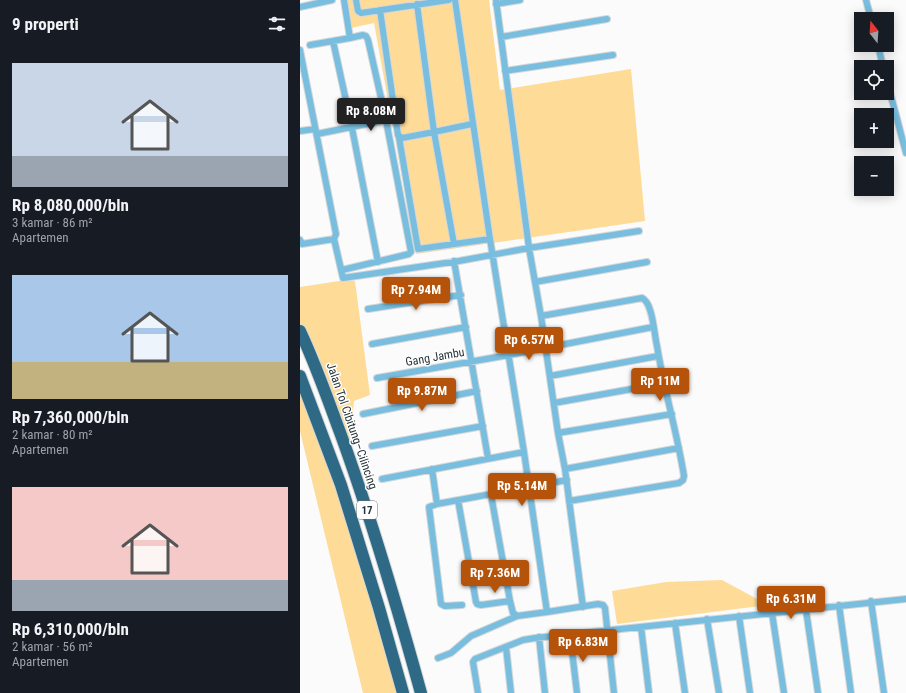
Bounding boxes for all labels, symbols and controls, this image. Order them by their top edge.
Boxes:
north arrow [854,12,894,52]
map controls [854,12,894,196]
icon: filters [266,13,288,35]
text: 9 properti [12,14,79,34]
button: locate [854,60,894,100]
icon: home [114,89,186,161]
pin: Rp 8.08M [330,98,412,132]
text: Rp 8.08M [346,103,396,118]
button: + [854,108,894,148]
button: − [854,156,894,196]
text: Rp 8,080,000/bln [12,195,129,215]
text: 3 kamar · 86 m² [12,215,93,230]
text: Apartemen [12,230,69,245]
pin: Rp 7.94M [375,277,457,311]
text: Rp 7.94M [391,282,441,297]
icon: home [114,301,186,373]
pin: Rp 6.57M [488,327,570,361]
text: Rp 6.57M [504,332,554,347]
street label: Gang Jambu [404,345,466,369]
street label: Jalan Tol Cibitung–Cilincing [324,361,380,491]
pin: Rp 11M [627,368,693,402]
text: Rp 11M [640,373,680,388]
pin: Rp 9.87M [381,378,463,412]
text: Rp 9.87M [397,383,447,398]
text: Rp 7,360,000/bln [12,407,129,427]
text: 2 kamar · 80 m² [12,427,93,442]
text: Apartemen [12,442,69,457]
pin: Rp 5.14M [481,473,563,507]
text: Rp 5.14M [497,478,547,493]
road number: 17 [357,501,377,519]
icon: home [114,513,186,585]
pin: Rp 7.36M [454,560,536,594]
text: Rp 7.36M [470,565,520,580]
pin: Rp 6.31M [750,586,832,620]
text: Rp 6.31M [766,591,816,606]
text: Rp 6,310,000/bln [12,619,129,639]
pin: Rp 6.83M [542,629,624,663]
text: Rp 6.83M [558,634,608,649]
text: 2 kamar · 56 m² [12,639,93,654]
text: Apartemen [12,654,69,669]

